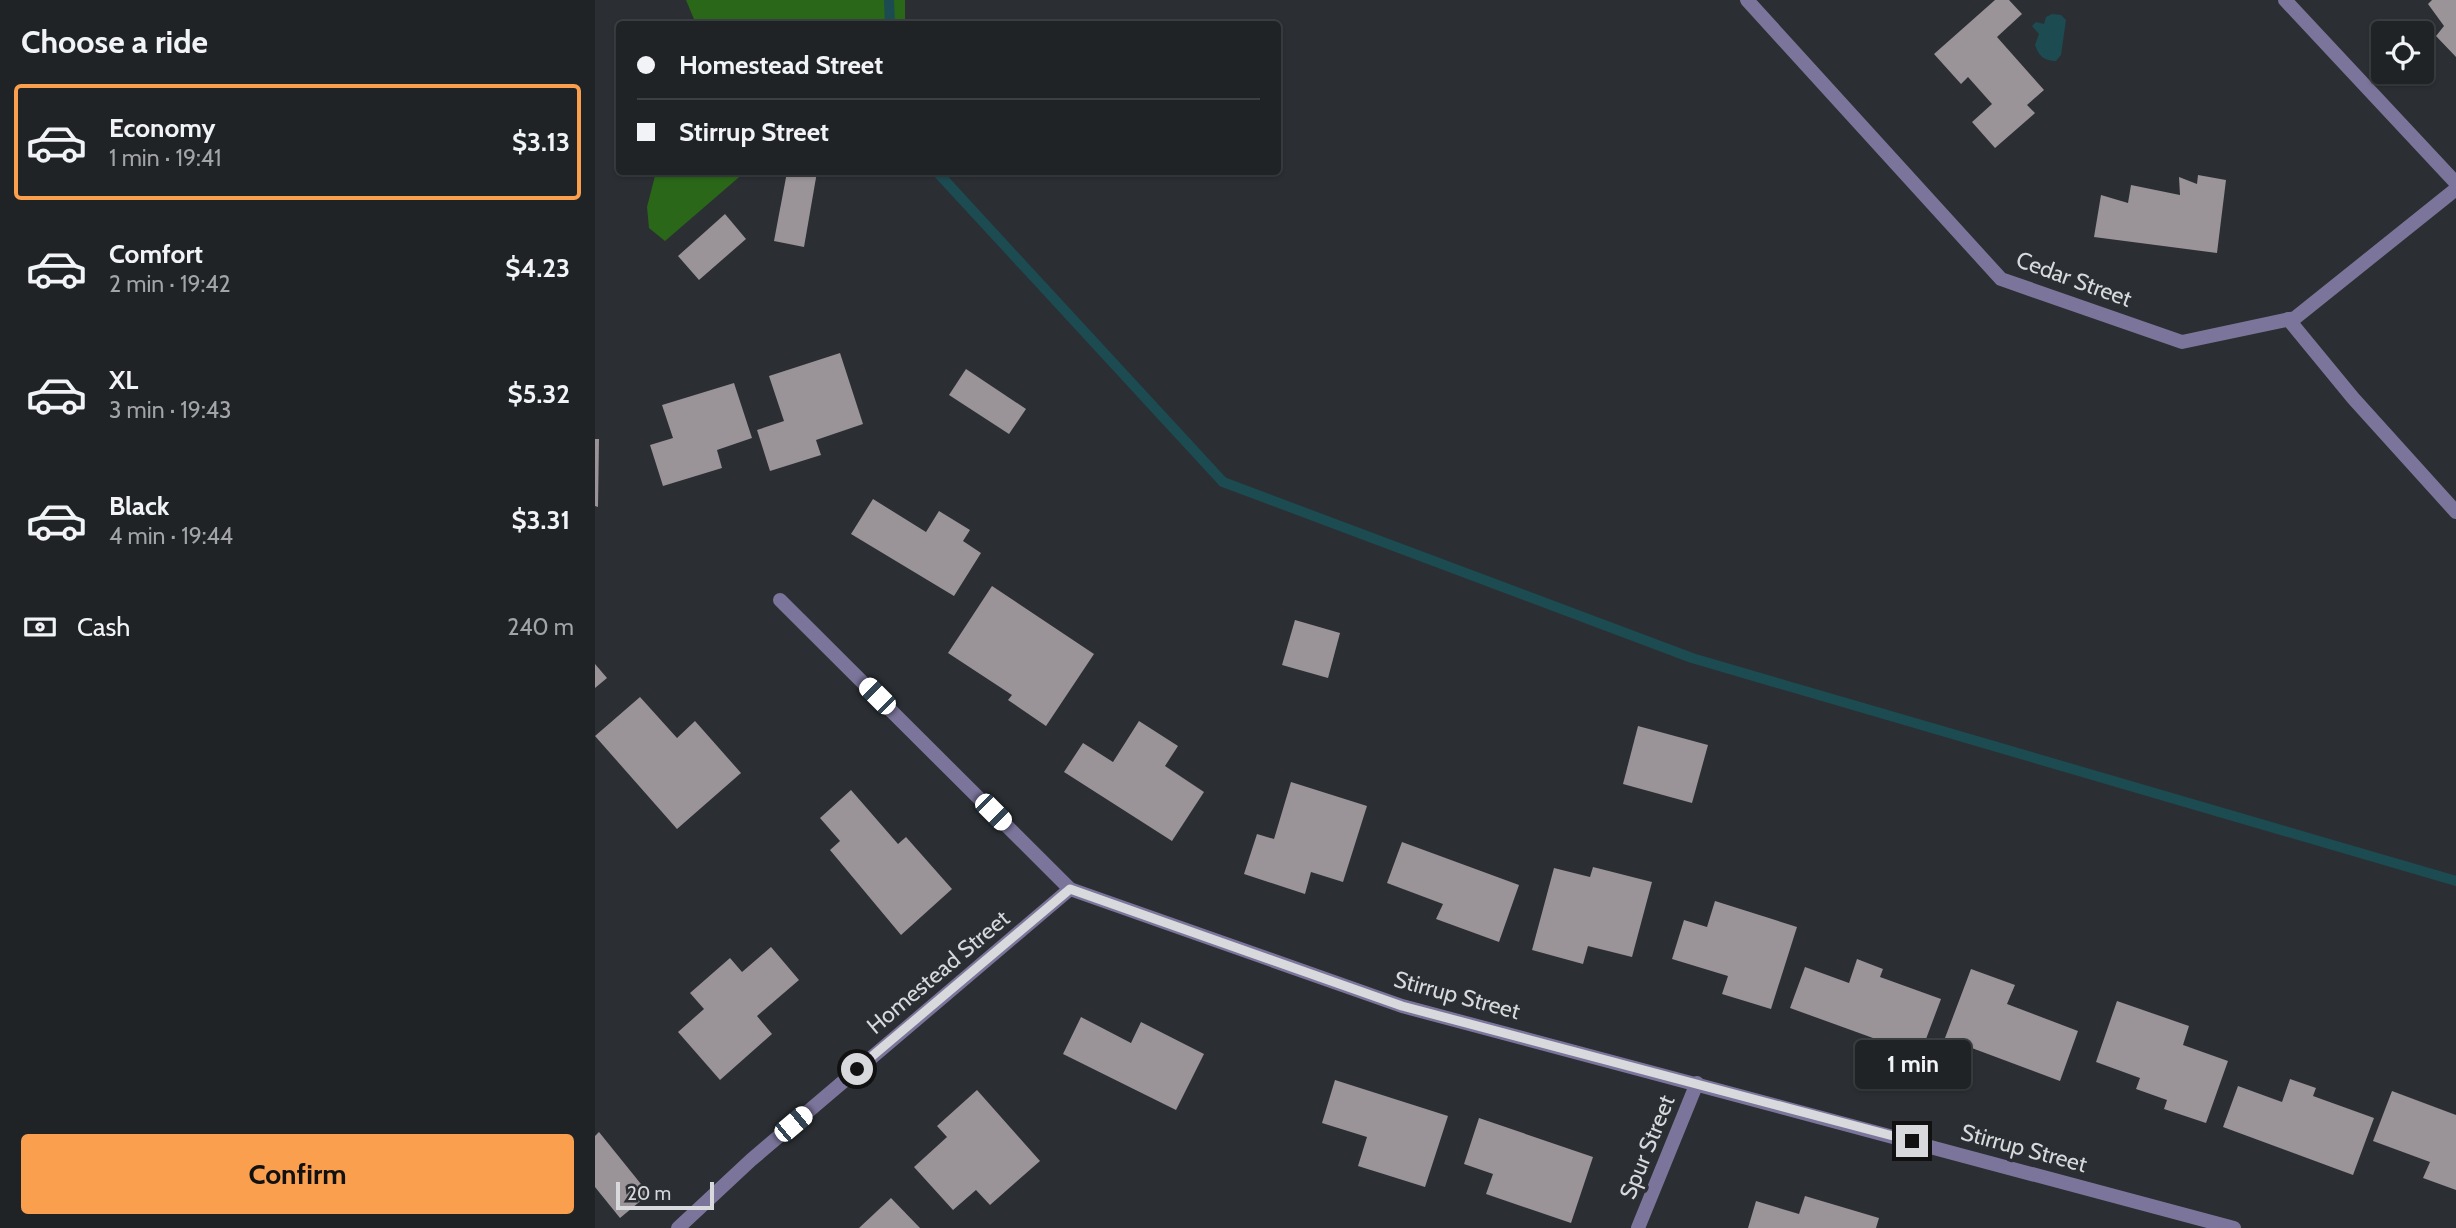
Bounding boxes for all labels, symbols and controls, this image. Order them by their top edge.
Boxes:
map controls [2371,21,2434,84]
button: locate [2371,21,2434,84]
text: Choose a ride [21,22,208,61]
text: Homestead Street [679,49,883,81]
icon: car [25,111,88,174]
text: Economy [109,112,215,144]
text: Stirrup Street [679,116,829,148]
text: $3.13 [512,126,570,158]
text: 1 min · 19:41 [109,144,222,172]
icon: car [25,237,88,300]
text: Comfort [109,238,203,270]
street label: Cedar Street [2012,245,2136,313]
text: $4.23 [505,252,570,284]
text: 2 min · 19:42 [109,270,231,298]
icon: car [25,363,88,426]
text: XL [109,364,138,396]
text: $5.32 [507,378,570,410]
text: 3 min · 19:43 [109,396,231,424]
icon: car [25,489,88,552]
text: Black [109,490,169,522]
text: $3.31 [512,504,570,536]
text: 4 min · 19:44 [109,522,233,550]
icon: cash [21,608,59,646]
text: Cash [77,611,130,643]
text: 240 m [507,613,574,641]
car [855,674,900,718]
car [971,790,1016,834]
street label: Homestead Street [861,904,1015,1040]
street label: Stirrup Street [1391,965,1523,1025]
callout: 1 min [1854,1040,1970,1088]
text: 1 min [1887,1050,1939,1078]
route start [841,1053,873,1085]
street label: Spur Street [1613,1091,1681,1203]
car [771,1102,816,1146]
street label: Stirrup Street [1958,1118,2090,1178]
route end [1896,1125,1928,1157]
button: Confirm [21,1134,574,1214]
scale bar [616,1179,714,1211]
text: 20 m [627,1182,671,1205]

